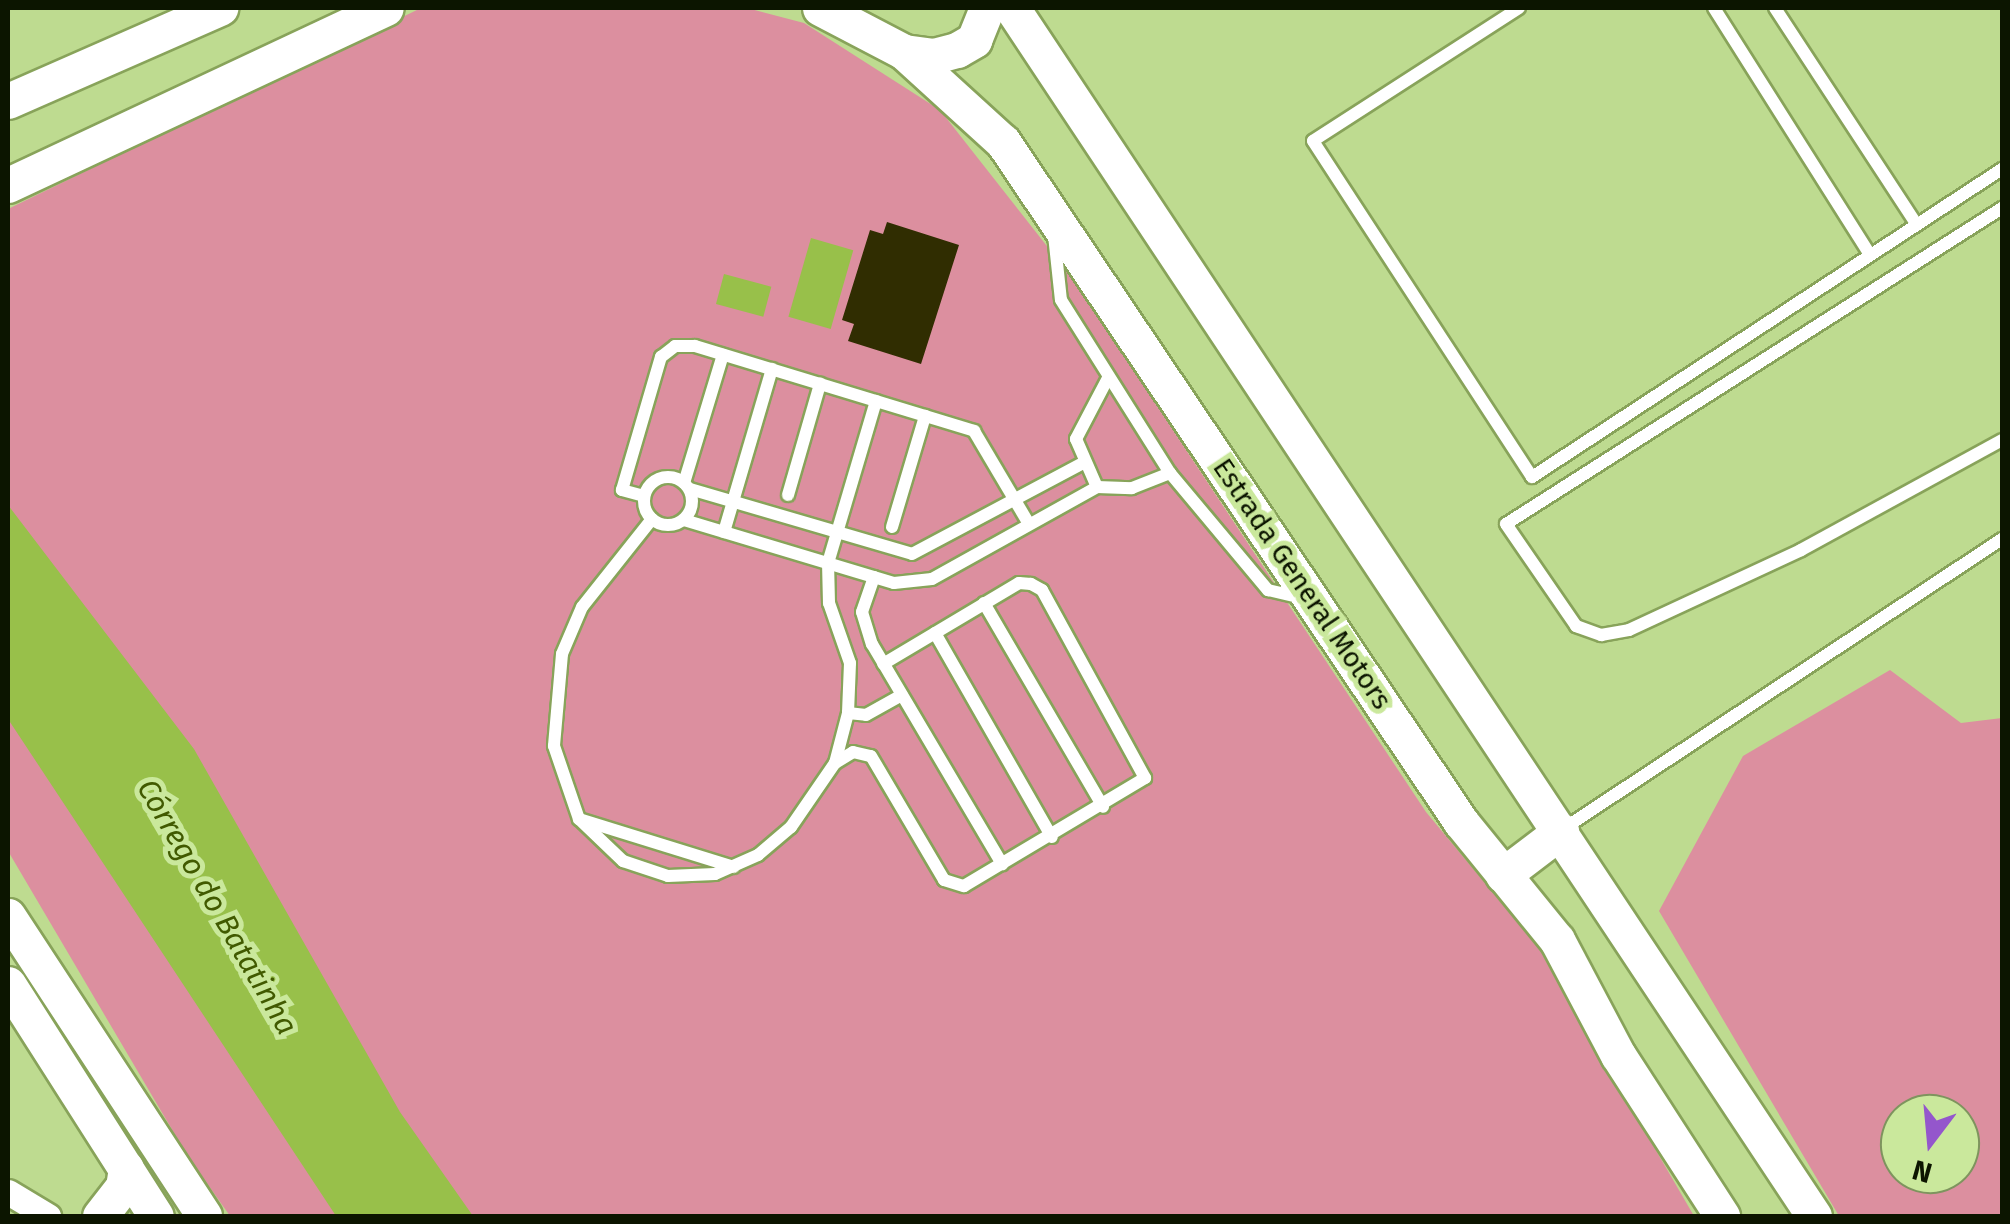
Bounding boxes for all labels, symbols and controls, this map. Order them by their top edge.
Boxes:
street label: Estrada General Motors [1206,452,1398,716]
water label: Córrego do Batatinha [129,773,305,1041]
north arrow [1880,1094,1980,1194]
text: N [1909,1153,1936,1190]

